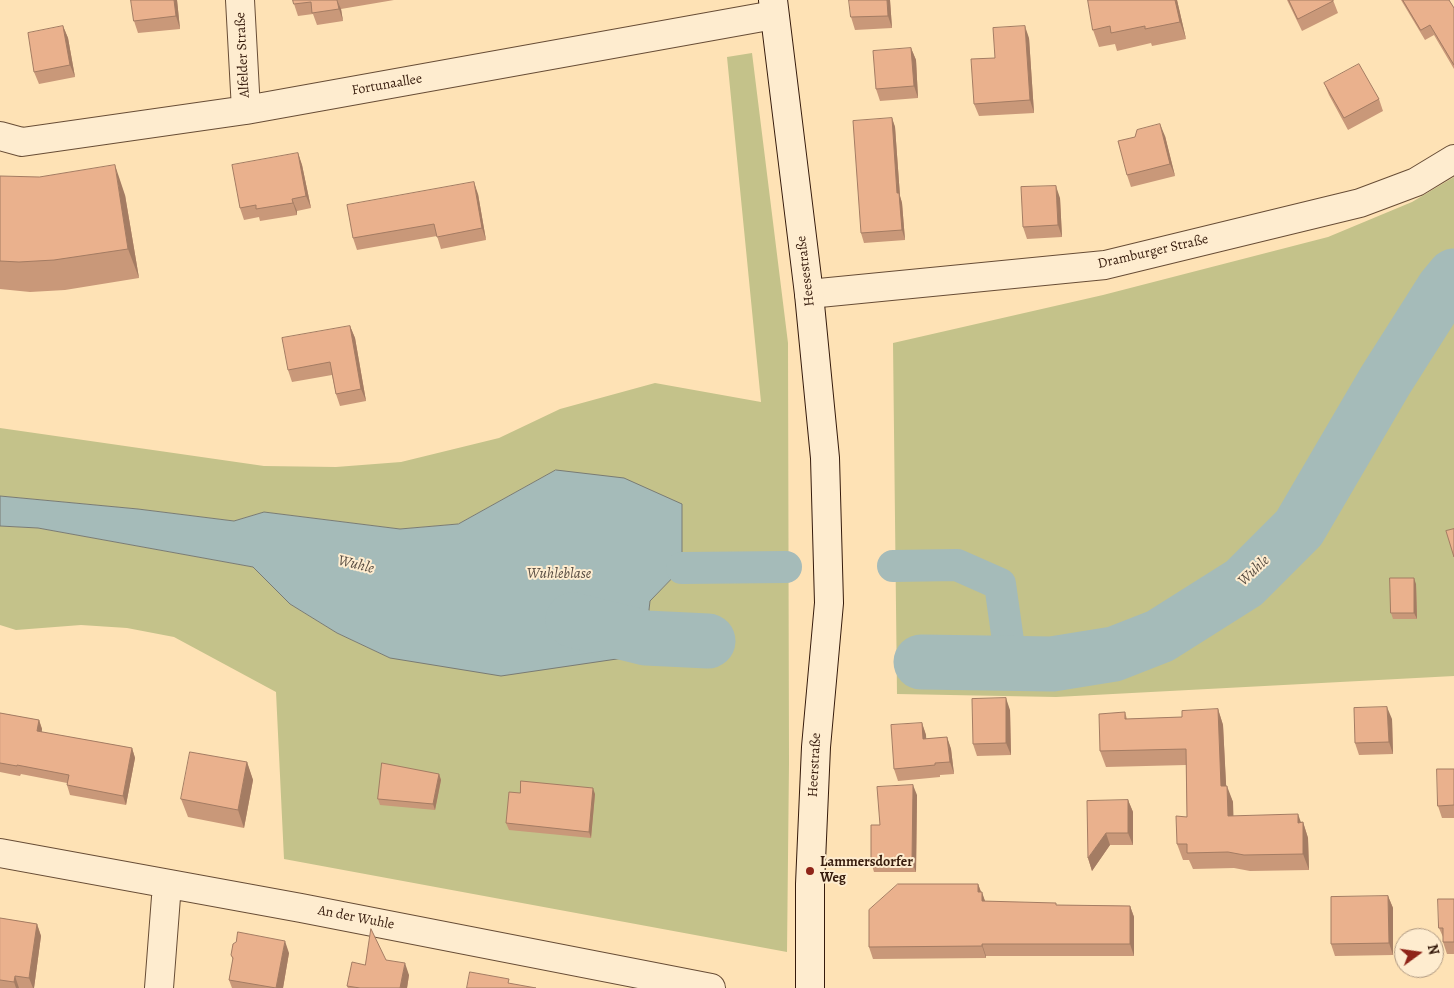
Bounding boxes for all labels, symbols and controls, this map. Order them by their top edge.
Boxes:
street label: Alfelder Straße [232,12,254,98]
street label: Fortunaallee [351,71,423,99]
street label: Dramburger Straße [1096,231,1210,273]
street label: Heesestraße [793,235,819,307]
water label: Wuhle [336,552,376,578]
water label: Wuhle [1234,552,1274,590]
water label: Wuhleblase [527,565,591,583]
street label: Heerstraße [805,732,825,798]
place label: Lammersdorfer Weg [820,855,913,888]
marker: Lammersdorfer Weg [804,865,816,877]
street label: An der Wuhle [316,902,396,934]
north arrow [1394,928,1444,978]
text: N [1423,942,1444,957]

